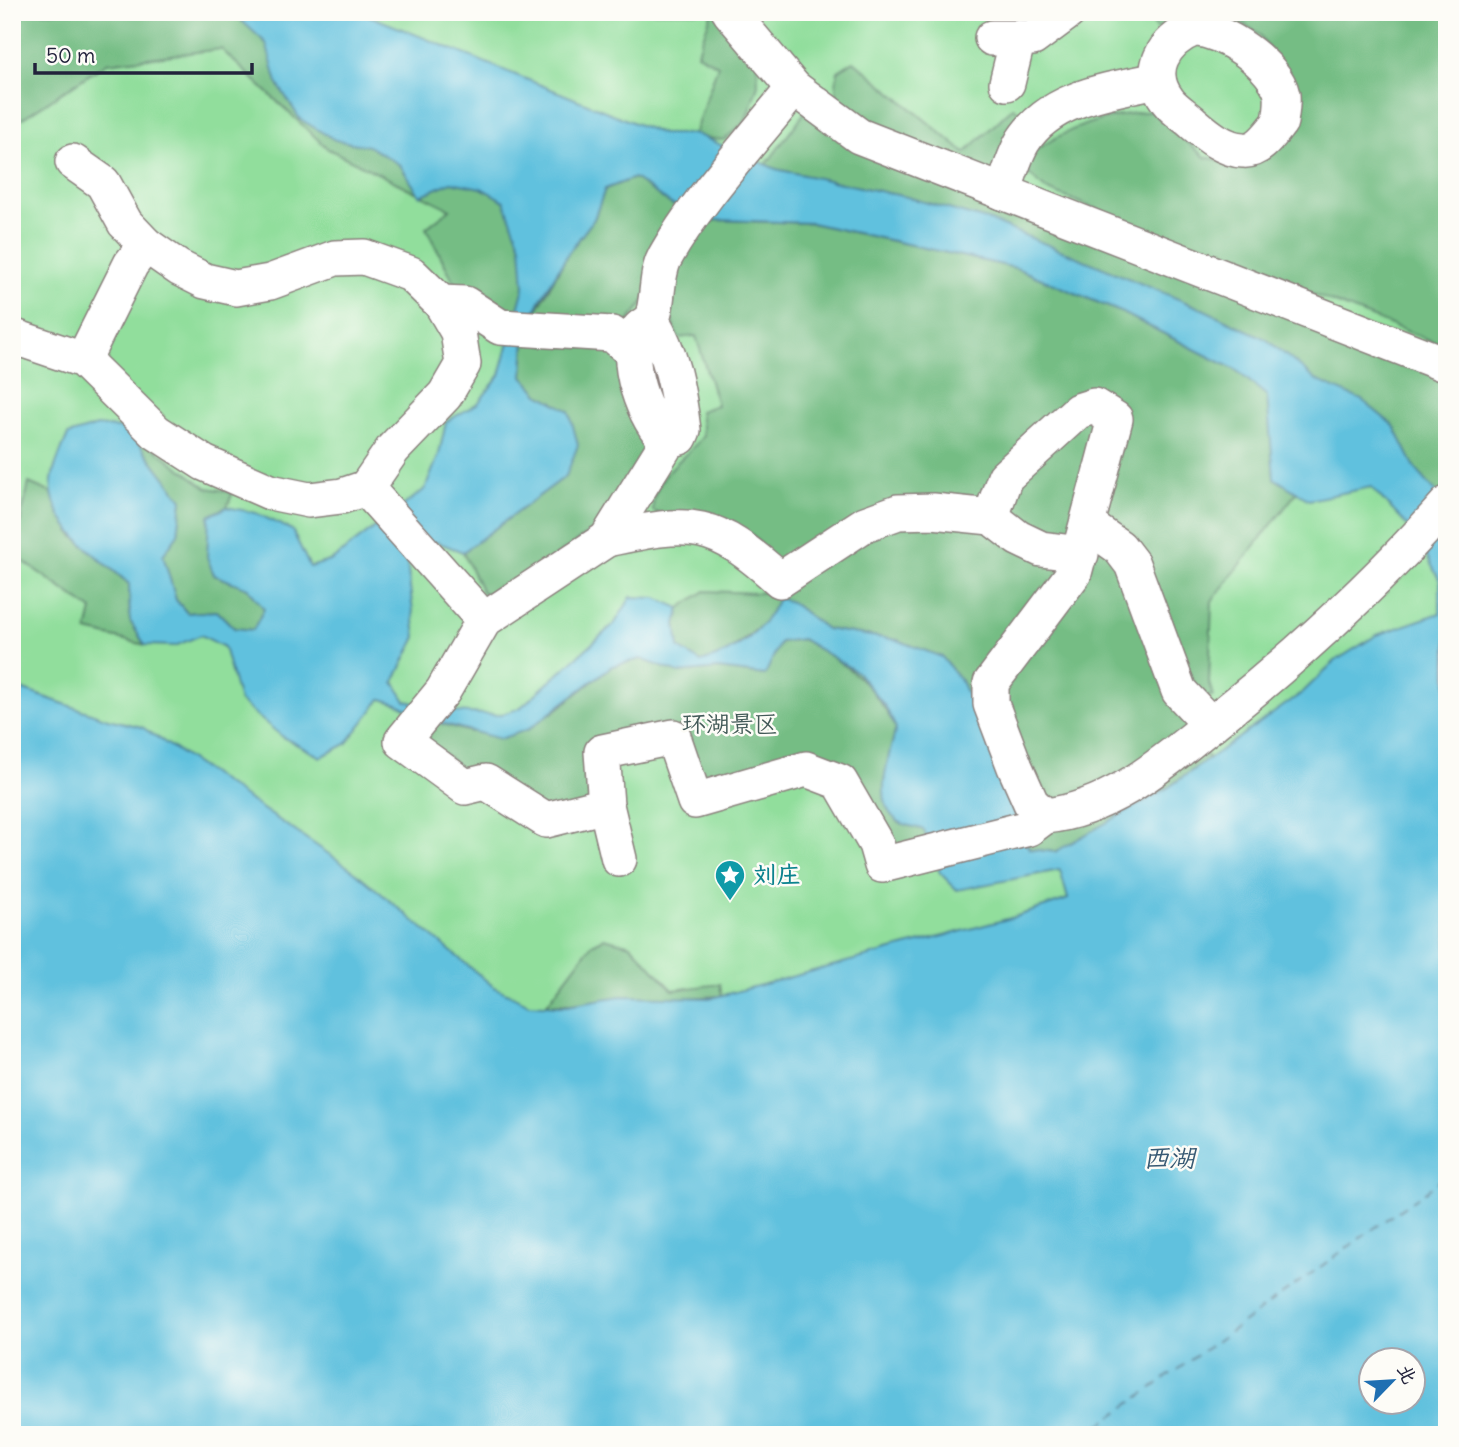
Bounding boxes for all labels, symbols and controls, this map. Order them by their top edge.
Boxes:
scale bar [35,32,252,76]
text: 50 m [46,42,95,69]
park label: 环湖景区 [682,708,778,738]
place icon: 刘庄 [713,858,747,902]
place label: 刘庄 [753,859,801,889]
water label: 西湖 [1143,1141,1198,1174]
north arrow [1358,1346,1428,1416]
text: 北 [1393,1360,1422,1388]

